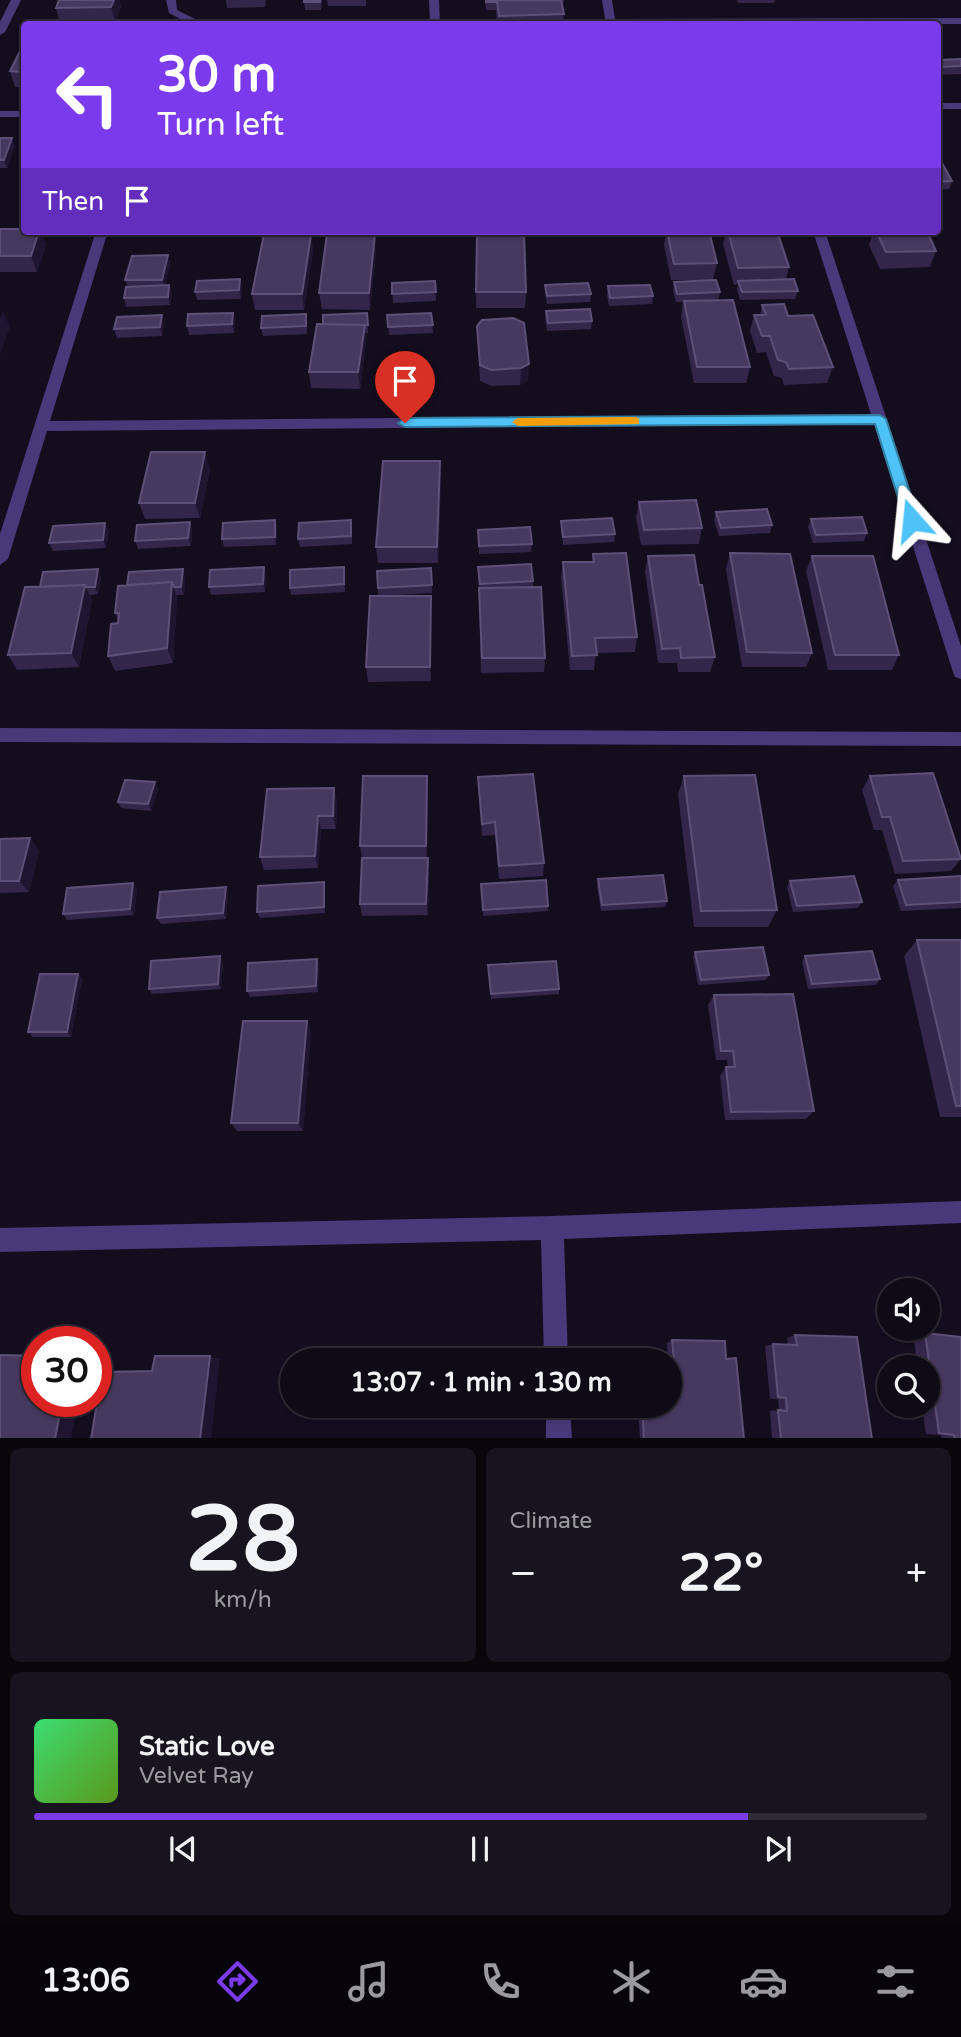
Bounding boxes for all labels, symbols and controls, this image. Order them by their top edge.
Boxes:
text: 30 m [157,46,276,105]
icon: left [42,49,133,140]
text: Turn left [157,106,284,144]
icon: arrive [118,182,156,220]
text: Then [42,186,104,217]
pin [375,351,435,423]
icon: arrive [386,362,424,400]
position arrow [875,483,949,557]
map controls [877,1278,940,1418]
button: sound [877,1278,940,1341]
speed limit sign: 30 [21,1326,112,1417]
button: search [877,1355,940,1418]
text: 13:07 · 1 min · 130 m [350,1367,612,1398]
text: 28 [186,1485,300,1595]
text: Climate [510,1507,592,1535]
text: 22° [679,1542,764,1605]
text: − [510,1551,537,1597]
text: + [906,1551,927,1597]
text: km/h [214,1586,272,1614]
text: Static Love [139,1731,275,1762]
text: Velvet Ray [139,1762,254,1790]
icon: previous [164,1830,202,1868]
icon: pause [461,1830,499,1868]
icon: next [759,1830,797,1868]
icon: directions [213,1957,262,2006]
icon: music [344,1957,393,2006]
icon: phone [476,1957,525,2006]
icon: climate [607,1957,656,2006]
icon: car [739,1957,788,2006]
icon: filters [871,1957,920,2006]
text: 13:06 [41,1962,130,2000]

